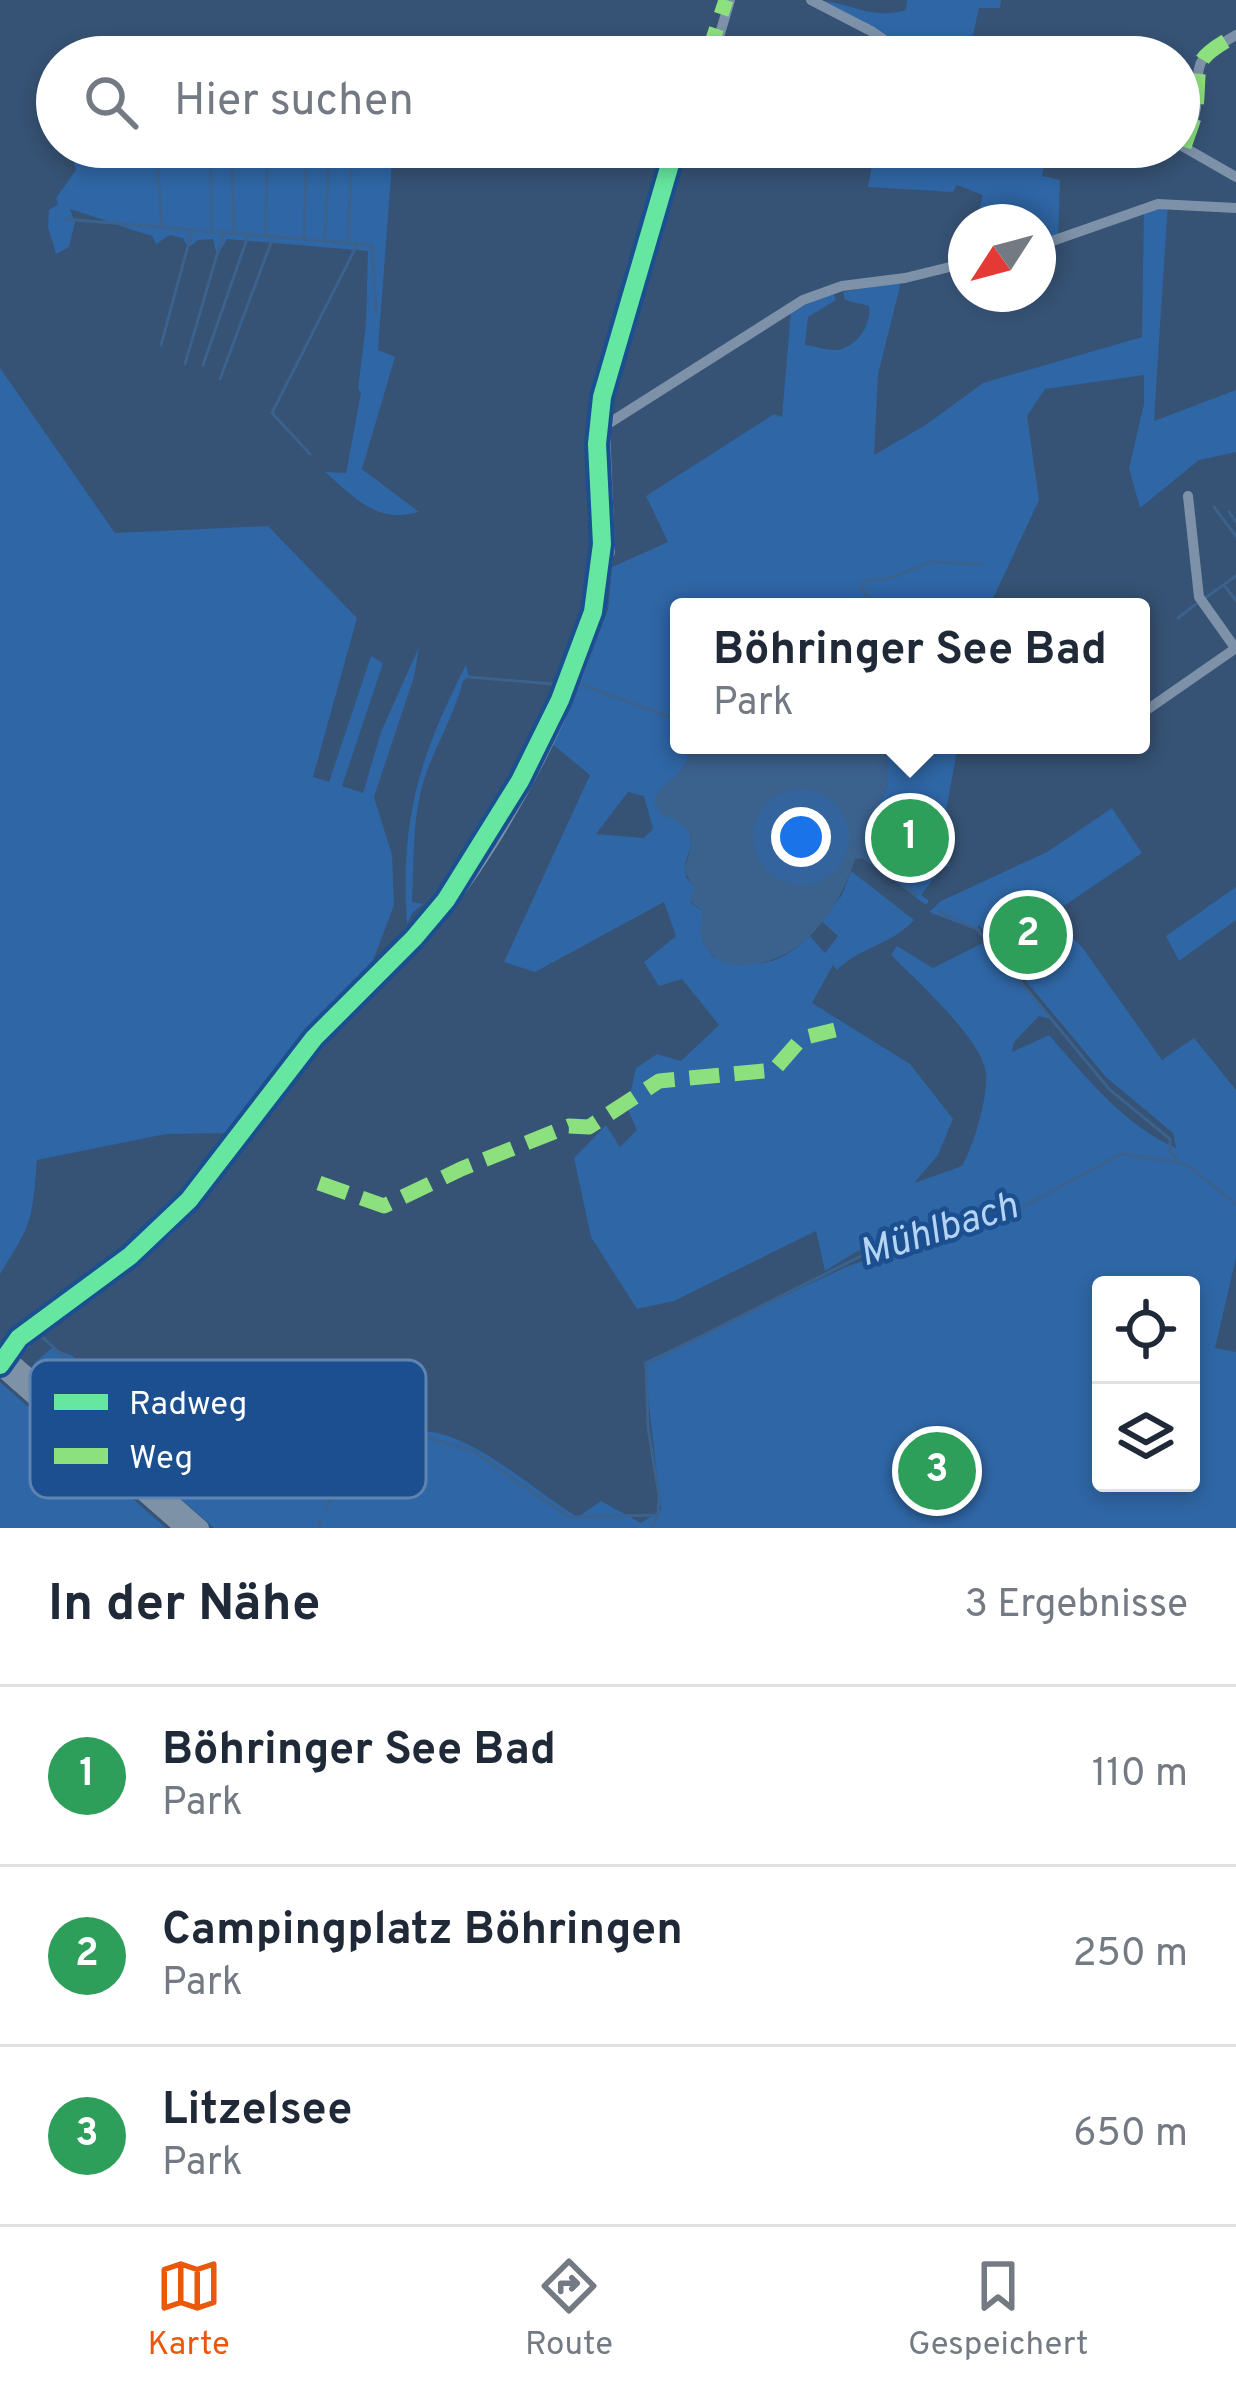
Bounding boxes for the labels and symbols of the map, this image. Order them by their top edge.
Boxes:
north arrow [948,204,1056,312]
pin: 1 [871,793,949,883]
your location [771,807,831,867]
pin: 2 [989,890,1067,980]
water label: Mühlbach [853,1183,1025,1281]
legend [30,1360,426,1498]
text: Radweg [129,1385,247,1427]
pin: 3 [898,1426,976,1516]
text: Weg [129,1439,193,1481]

